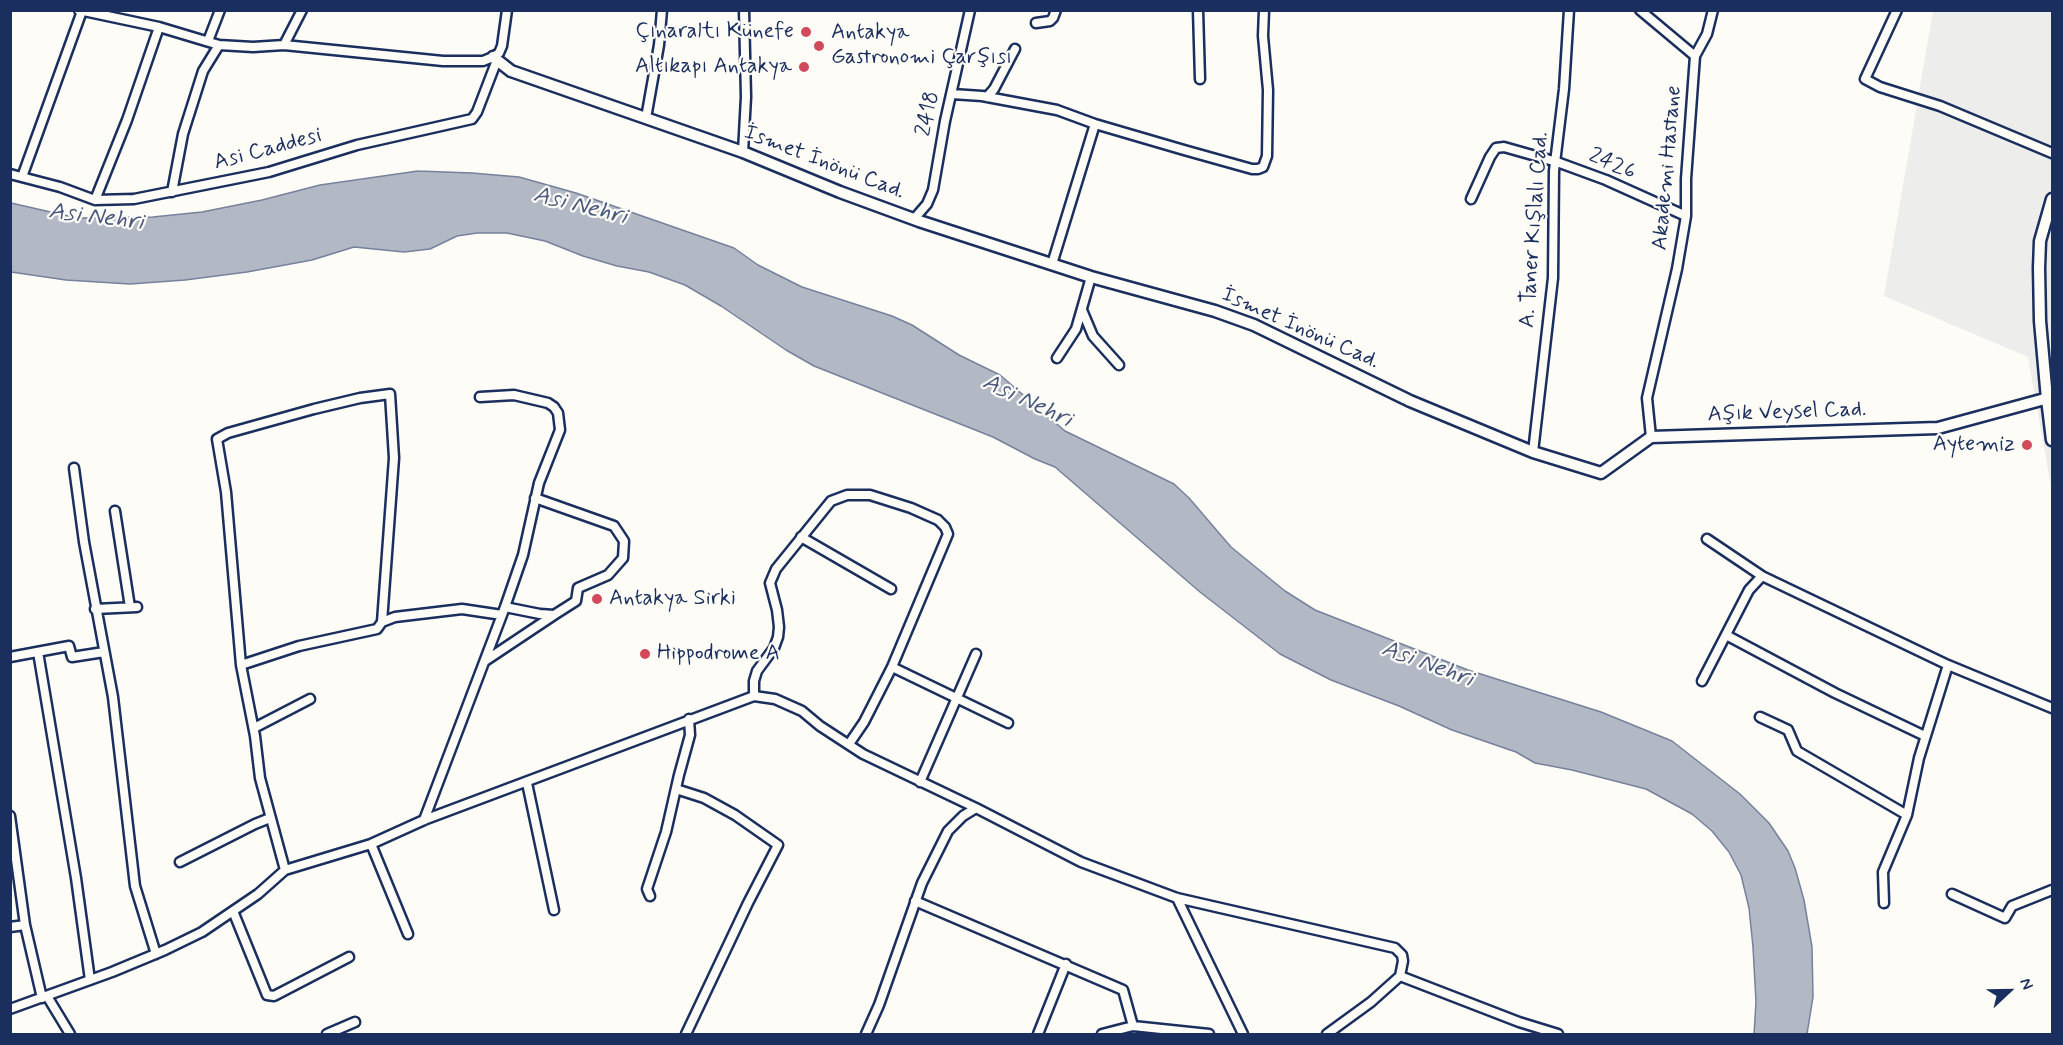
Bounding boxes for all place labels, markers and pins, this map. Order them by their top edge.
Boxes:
place label: Çınaraltı Künefe [635,19,794,45]
place label: Antakya Gastronomi Çarşısı [831,20,1012,72]
marker: Çınaraltı Künefe [799,25,813,39]
marker: Antakya Gastronomi Çarşısı [812,39,826,53]
place label: Altıkapı Antakya [635,54,792,80]
marker: Altıkapı Antakya [797,60,811,74]
place label: Aytemiz [1933,432,2015,458]
marker: Aytemiz [2020,438,2034,452]
place label: Antakya Sirki [609,586,736,612]
marker: Antakya Sirki [590,592,604,606]
place label: Hippodrome A [657,641,780,667]
marker: Hippodrome A [638,647,652,661]

